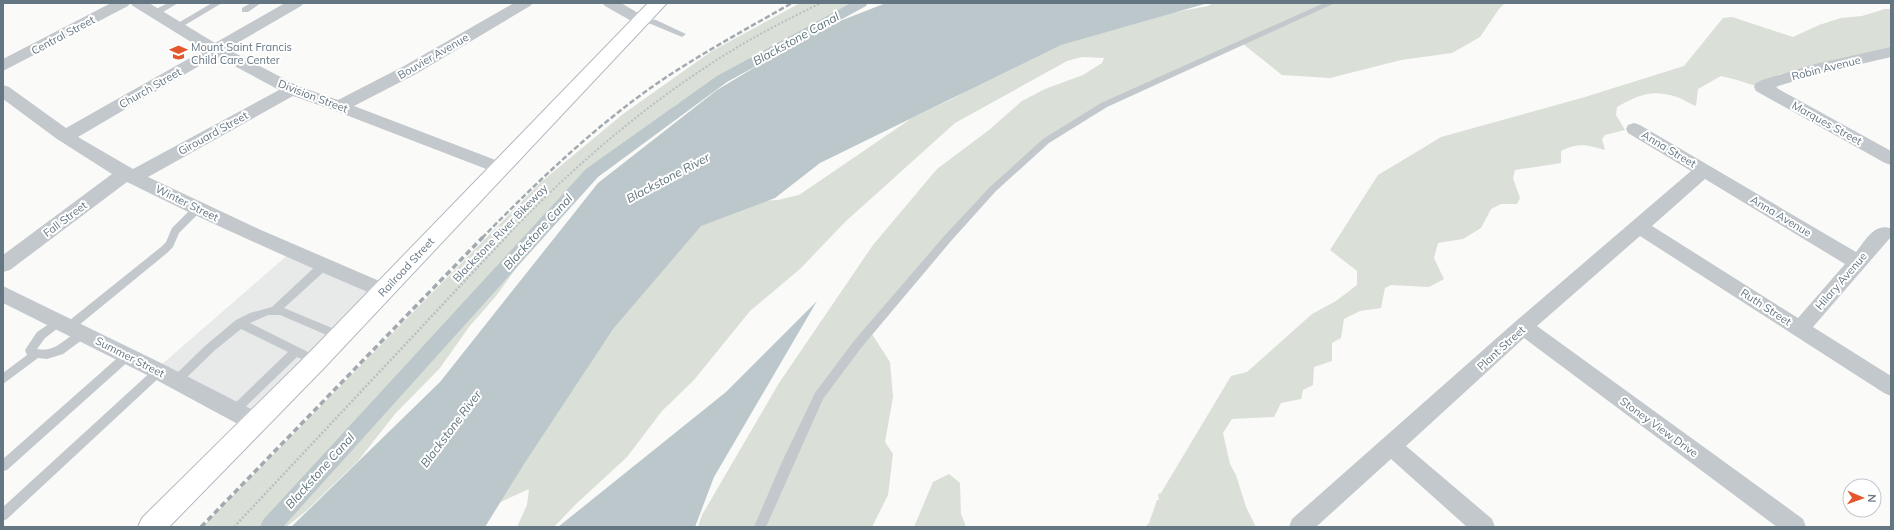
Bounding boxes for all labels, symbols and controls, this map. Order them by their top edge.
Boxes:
water label: Blackstone Canal [750,9,842,68]
street label: Central Street [29,12,97,58]
street label: Bouvier Avenue [395,30,471,82]
place label: Mount Saint Francis Child Care Center [191,40,292,67]
school or university icon: Mount Saint Francis Child Care Center [168,43,188,63]
street label: Robin Avenue [1790,53,1862,83]
street label: Church Street [116,65,184,111]
street label: Division Street [276,76,350,116]
street label: Marques Street [1790,98,1864,148]
street label: Girouard Street [176,108,250,158]
street label: Anna Street [1639,127,1699,171]
water label: Blackstone River [624,149,713,206]
street label: Blackstone River Bikeway [450,181,551,285]
street label: Winter Street [153,182,221,224]
water label: Blackstone Canal [500,191,575,272]
street label: Anna Avenue [1748,192,1814,240]
street label: Fall Street [40,198,90,240]
street label: Railroad Street [375,234,437,300]
street label: Hilary Avenue [1812,249,1870,313]
street label: Ruth Street [1738,285,1794,329]
street label: Plant Street [1474,323,1528,373]
street label: Summer Street [93,334,167,381]
water label: Blackstone River [417,387,485,470]
street label: Stoney View Drive [1617,394,1701,460]
water label: Blackstone Canal [282,430,357,511]
north arrow [1842,478,1882,518]
text: N [1865,494,1879,503]

